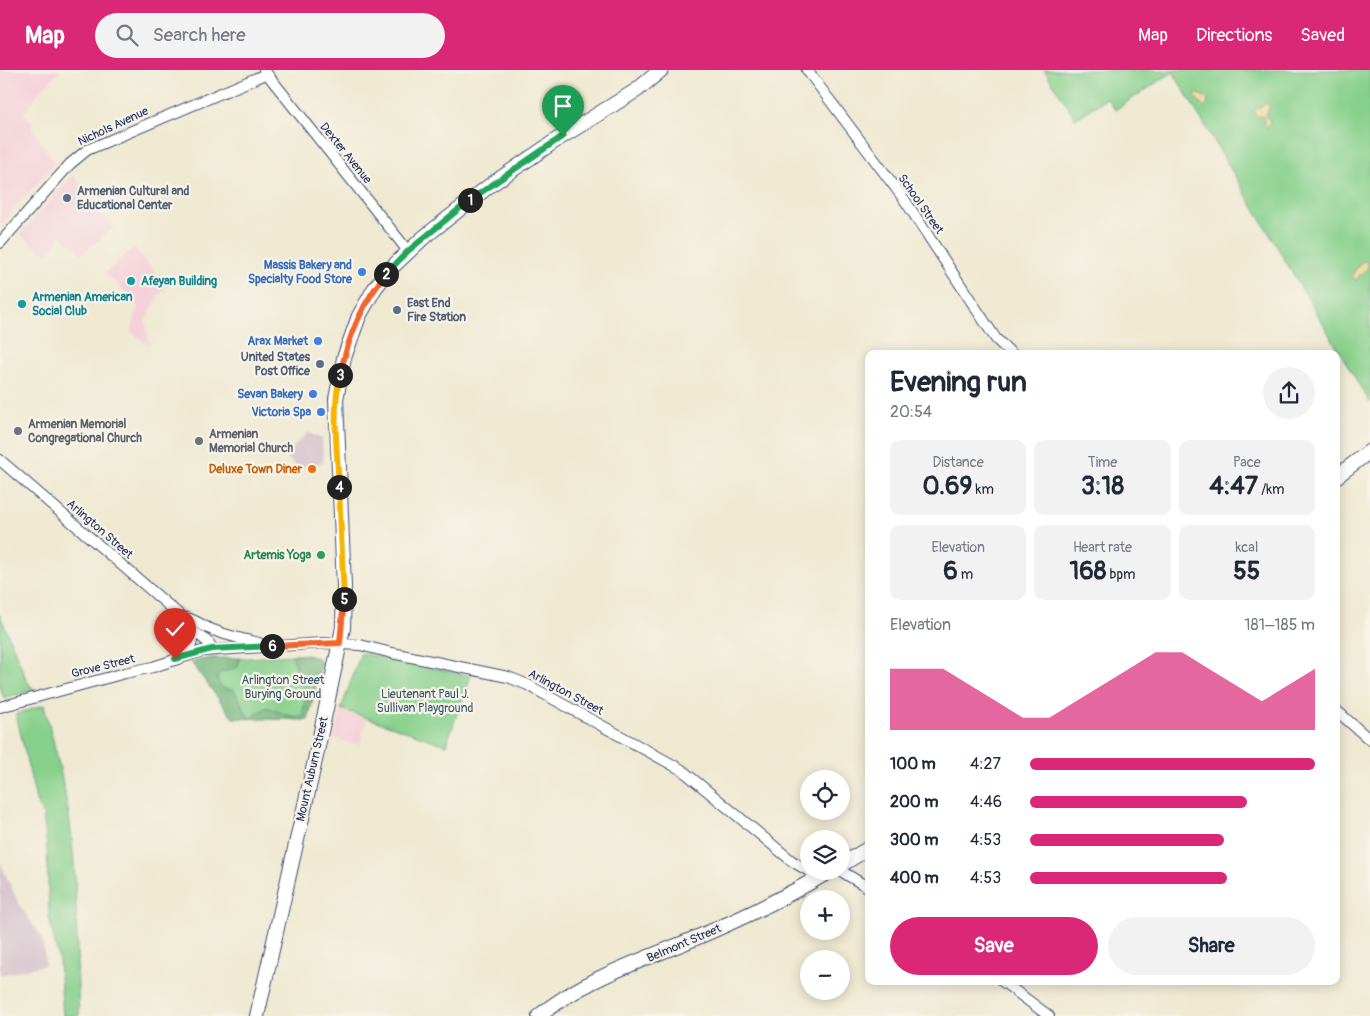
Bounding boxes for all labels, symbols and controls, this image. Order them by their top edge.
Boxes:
search box [95,13,445,58]
text: Map [25,21,65,50]
icon: search [113,21,141,49]
text: Search here [153,23,246,47]
text: Map [1138,24,1168,47]
text: Directions [1196,24,1272,47]
text: Saved [1300,24,1345,47]
pin [542,85,584,136]
icon: arrive [549,92,577,120]
street label: Nichols Avenue [76,104,151,149]
street label: Dexter Avenue [317,120,375,187]
street label: School Street [894,171,947,237]
place label: Armenian Cultural and Educational Center [77,184,189,213]
pin: 1 [458,188,482,212]
marker: Armenian Cultural and Educational Center [61,192,73,204]
text: 1 [468,192,473,209]
place label: Massis Bakery and Specialty Food Store [248,258,353,287]
pin: 2 [374,262,398,286]
marker: Massis Bakery and Specialty Food Store [356,266,368,278]
text: 2 [383,266,390,283]
place label: Afeyan Building [141,274,217,289]
marker: Afeyan Building [125,275,137,287]
place label: Armenian American Social Club [32,290,133,319]
place label: East End Fire Station [407,296,466,325]
marker: Armenian American Social Club [16,298,28,310]
marker: East End Fire Station [391,304,403,316]
place label: Arax Market [247,334,309,349]
marker: Arax Market [312,335,324,347]
place label: United States Post Office [241,350,311,379]
marker: United States Post Office [314,358,326,370]
pin: 3 [328,362,352,388]
text: Evening run [890,365,1027,400]
text: 3 [337,367,344,384]
button: share [1263,367,1315,419]
place label: Sevan Bakery [237,387,304,402]
marker: Sevan Bakery [307,388,319,400]
text: 20:54 [890,402,932,422]
place label: Victoria Spa [251,405,311,420]
marker: Victoria Spa [315,406,327,418]
place label: Armenian Memorial Congregational Church [28,417,142,446]
marker: Armenian Memorial Congregational Church [12,425,24,437]
place label: Armenian Memorial Church [209,427,293,456]
marker: Armenian Memorial Church [193,435,205,447]
text: Distance [933,454,984,471]
text: Time [1088,454,1117,471]
text: Pace [1233,454,1261,471]
place label: Deluxe Town Diner [209,462,303,477]
marker: Deluxe Town Diner [306,463,318,475]
text: 0.69 [923,471,973,502]
text: 3:18 [1081,471,1124,502]
text: 4:47 [1209,471,1258,502]
pin: 4 [326,474,352,500]
text: 4 [335,479,344,496]
text: km [973,481,994,498]
text: /km [1258,481,1284,498]
street label: Arlington Street [63,497,136,562]
text: Elevation [931,539,985,556]
text: Heart rate [1073,539,1132,556]
text: kcal [1235,539,1258,556]
place label: Artemis Yoga [244,548,311,563]
marker: Artemis Yoga [315,549,327,561]
text: 6 [943,556,958,587]
text: 168 [1070,556,1106,587]
text: 55 [1233,556,1260,587]
text: m [958,566,973,583]
text: bpm [1106,566,1135,583]
pin: 5 [332,586,356,612]
text: 5 [341,591,348,608]
pin [154,608,196,659]
icon: check [161,615,189,643]
text: Elevation [890,615,951,635]
text: 181–185 m [1244,615,1315,635]
pin: 6 [260,634,284,658]
text: 6 [268,638,277,655]
street label: Grove Street [70,651,137,682]
street label: Arlington Street [526,666,606,719]
park label: Arlington Street Burying Ground [242,673,325,702]
park label: Lieutenant Paul J. Sullivan Playground [377,687,473,716]
street label: Mount Auburn Street [293,715,332,823]
text: 100 m [890,754,936,774]
text: 4:27 [970,754,1001,774]
map controls [800,770,850,1000]
button: locate [800,770,850,820]
text: 200 m [890,792,938,812]
text: 4:46 [970,792,1002,812]
button: layers [800,830,850,880]
text: 300 m [890,830,938,850]
text: 4:53 [970,830,1001,850]
text: 400 m [890,868,939,888]
text: 4:53 [970,868,1001,888]
button: + [800,890,850,940]
button: Save [890,917,1098,975]
button: Share [1108,917,1315,975]
street label: Belmont Street [645,921,724,966]
button: − [800,950,850,1000]

